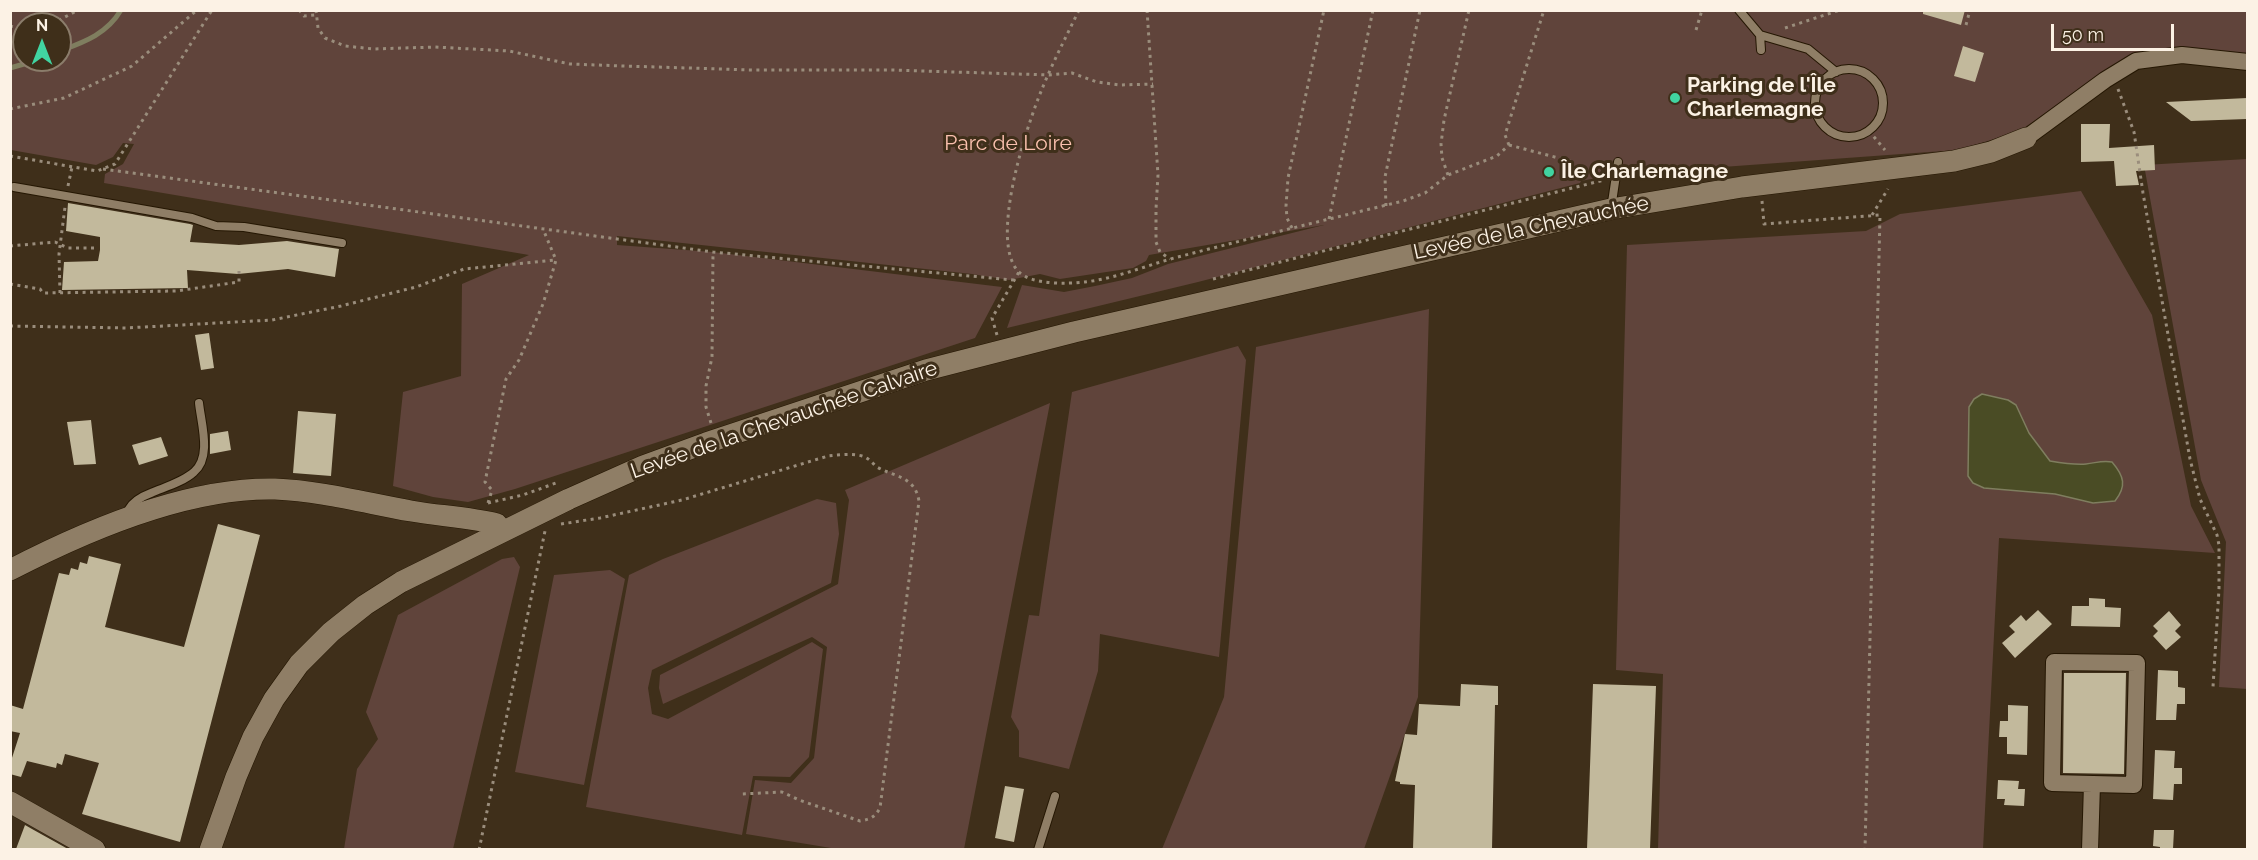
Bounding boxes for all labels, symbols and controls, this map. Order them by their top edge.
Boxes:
north arrow [12,12,72,72]
scale bar [2054,12,2177,50]
text: N [36,16,48,35]
text: 50 m [2062,24,2104,45]
place label: Parking de l'Île Charlemagne [1687,73,1836,123]
marker: Parking de l'Île Charlemagne [1668,91,1682,105]
park label: Parc de Loire [944,131,1072,157]
place label: Île Charlemagne [1561,159,1728,185]
marker: Île Charlemagne [1542,165,1556,179]
street label: Levée de la Chevauchée [1411,191,1651,265]
street label: Levée de la Chevauchée Calvaire [627,356,941,484]

